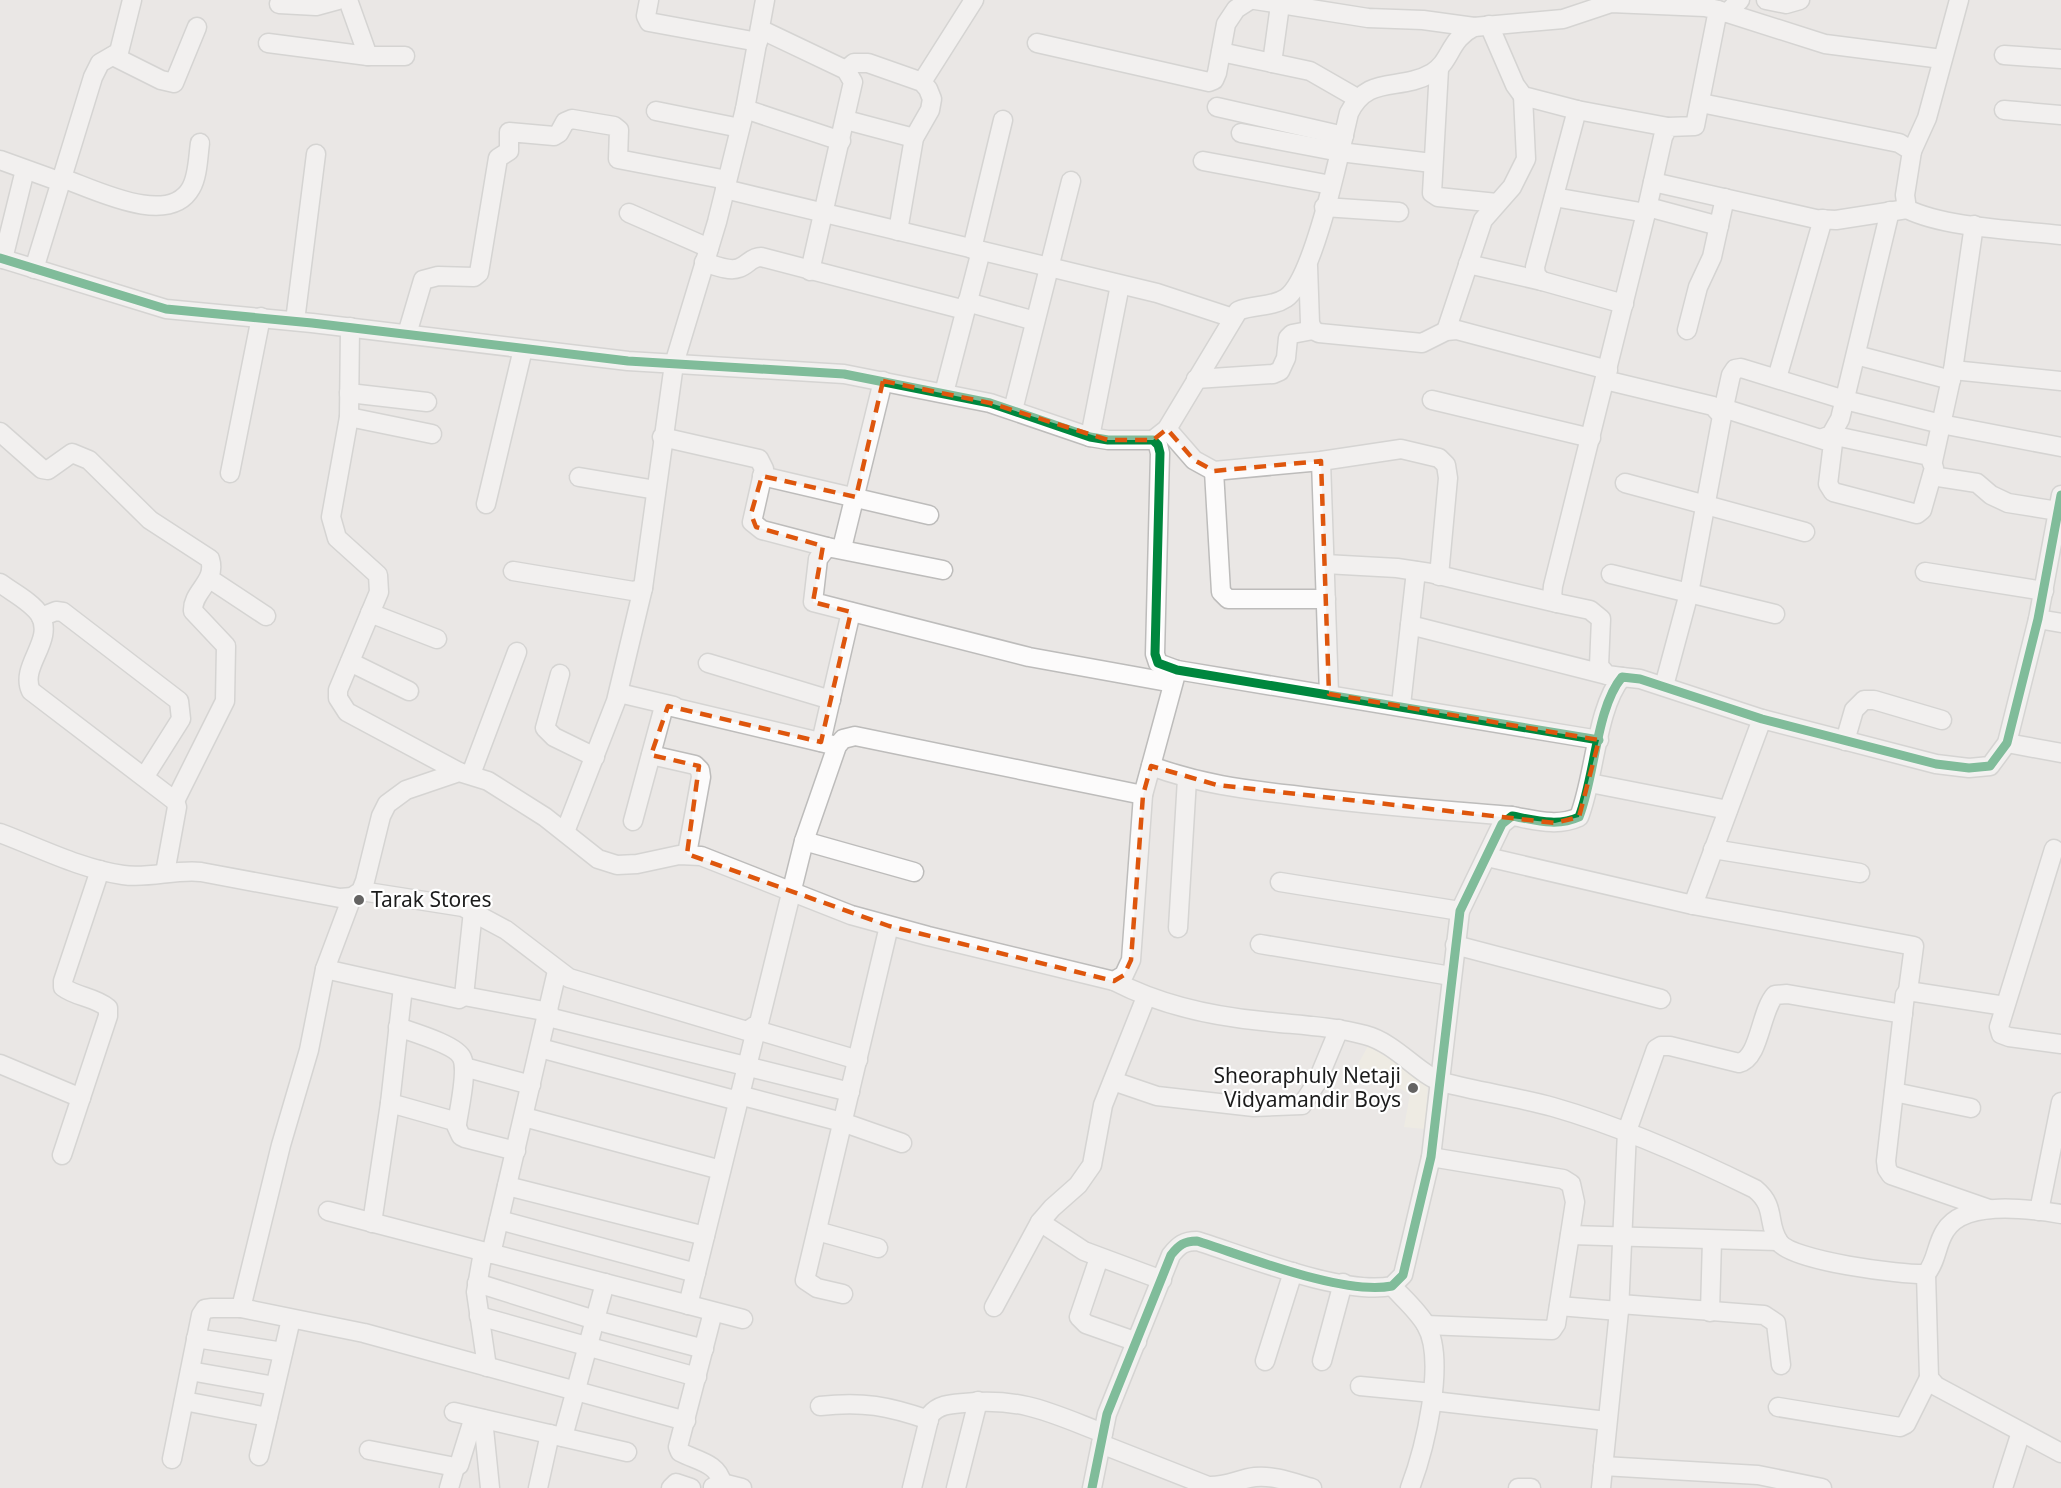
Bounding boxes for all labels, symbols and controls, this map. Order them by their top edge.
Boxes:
place label: Tarak Stores [371,885,491,913]
marker: Tarak Stores [352,893,366,907]
place label: Sheoraphuly Netaji Vidyamandir Boys [1213,1061,1401,1113]
marker: Sheoraphuly Netaji Vidyamandir Boys [1406,1081,1420,1095]

